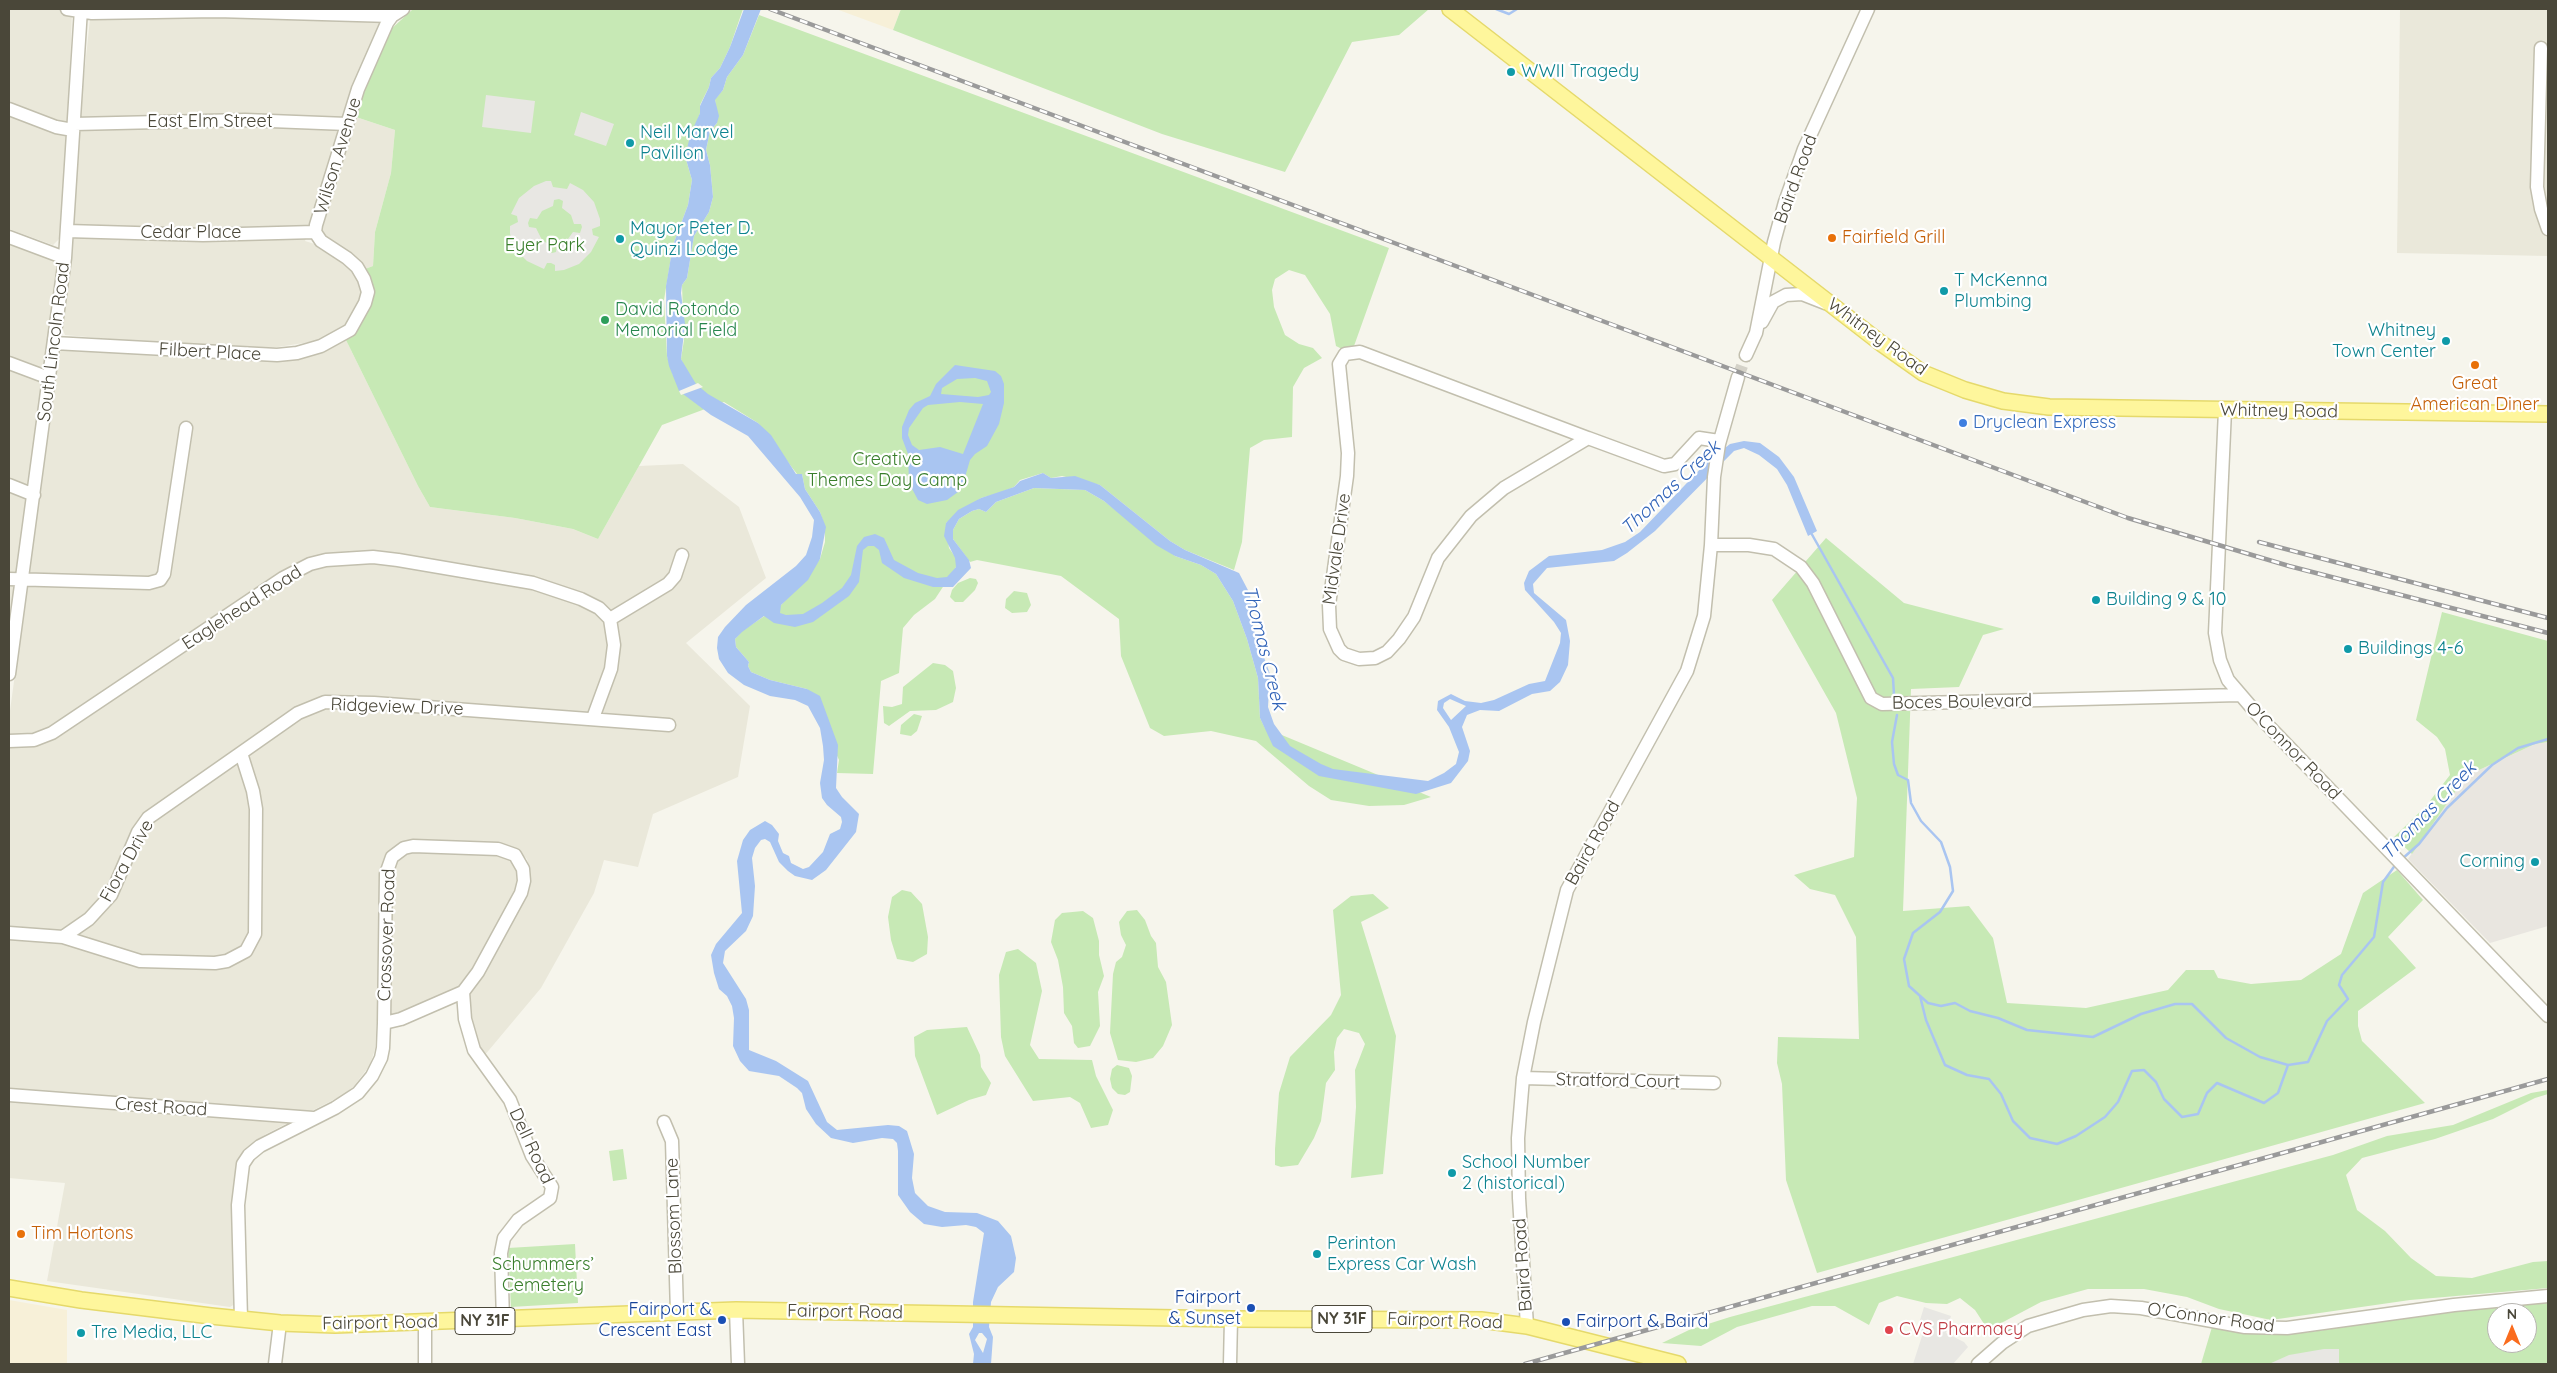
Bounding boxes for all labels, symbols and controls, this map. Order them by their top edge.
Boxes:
place label: WWII Tragedy [1521,61,1639,83]
marker: WWII Tragedy [1505,66,1517,78]
street label: Wilson Avenue [310,95,366,217]
street label: East Elm Street [147,111,273,133]
place label: Neil Marvel Pavilion [640,122,734,164]
street label: Baird Road [1770,131,1822,227]
marker: Neil Marvel Pavilion [624,137,636,149]
place label: Mayor Peter D. Quinzi Lodge [630,218,754,260]
street label: Cedar Place [141,222,241,244]
place label: Fairfield Grill [1842,227,1945,249]
marker: Fairfield Grill [1826,232,1838,244]
marker: Mayor Peter D. Quinzi Lodge [614,233,626,245]
park label: Eyer Park [505,235,585,257]
street label: South Lincoln Road [33,261,75,423]
place label: T McKenna Plumbing [1954,270,2048,312]
marker: T McKenna Plumbing [1938,285,1950,297]
street label: Whitney Road [1823,294,1931,380]
place label: David Rotondo Memorial Field [615,299,740,342]
marker: David Rotondo Memorial Field [599,314,611,326]
place label: Whitney Town Center [2332,320,2436,362]
marker: Whitney Town Center [2440,335,2452,347]
street label: Filbert Place [158,339,262,365]
marker: Great American Diner [2469,359,2481,371]
place label: Great American Diner [2411,373,2539,416]
street label: Whitney Road [2220,399,2338,423]
place label: Dryclean Express [1973,412,2116,434]
marker: Dryclean Express [1957,417,1969,429]
water label: Thomas Creek [1617,436,1725,540]
park label: Creative Themes Day Camp [807,449,967,492]
street label: Midvale Drive [1318,492,1356,606]
street label: Eaglehead Road [178,561,306,655]
water label: Thomas Creek [1238,583,1290,713]
place label: Building 9 & 10 [2106,589,2227,611]
marker: Building 9 & 10 [2090,594,2102,606]
place label: Buildings 4-6 [2358,638,2464,660]
marker: Buildings 4-6 [2342,643,2354,655]
street label: Boces Boulevard [1892,690,2032,714]
street label: Ridgeview Drive [330,694,464,720]
street label: O'Connor Road [2241,697,2345,805]
water label: Thomas Creek [2376,757,2482,865]
street label: Baird Road [1561,797,1625,889]
street label: Fiora Drive [96,816,158,906]
place label: Corning [2460,851,2525,873]
marker: Corning [2529,856,2541,868]
street label: Crossover Road [374,868,400,1002]
street label: Stratford Court [1556,1069,1680,1093]
street label: Crest Road [114,1093,208,1121]
street label: Dell Road [504,1105,558,1187]
place label: School Number 2 (historical) [1462,1152,1590,1194]
street label: Blossom Lane [661,1157,687,1275]
marker: School Number 2 (historical) [1446,1167,1458,1179]
street label: Baird Road [1509,1218,1537,1312]
place label: Tim Hortons [31,1223,134,1245]
marker: Tim Hortons [15,1228,27,1240]
place label: Perinton Express Car Wash [1327,1233,1477,1276]
marker: Perinton Express Car Wash [1311,1248,1323,1260]
park label: Schummers’ Cemetery [492,1254,594,1296]
place label: Fairport & Sunset [1168,1287,1241,1330]
street label: O'Connor Road [2146,1298,2276,1338]
place label: Fairport & Crescent East [599,1299,712,1342]
street label: Fairport Road [787,1300,903,1324]
marker: Fairport & Sunset [1245,1302,1257,1314]
north arrow [2487,1303,2537,1353]
text: N [2507,1305,2517,1323]
road number: NY 31F [1312,1306,1372,1332]
road number: NY 31F [455,1308,515,1334]
street label: Fairport Road [1387,1308,1503,1334]
street label: Fairport Road [322,1311,438,1335]
place label: Fairport & Baird [1576,1311,1708,1333]
marker: Fairport & Crescent East [716,1314,728,1326]
marker: Fairport & Baird [1560,1316,1572,1328]
place label: CVS Pharmacy [1899,1319,2023,1341]
place label: Tre Media, LLC [91,1322,212,1344]
marker: CVS Pharmacy [1883,1324,1895,1336]
marker: Tre Media, LLC [75,1327,87,1339]

